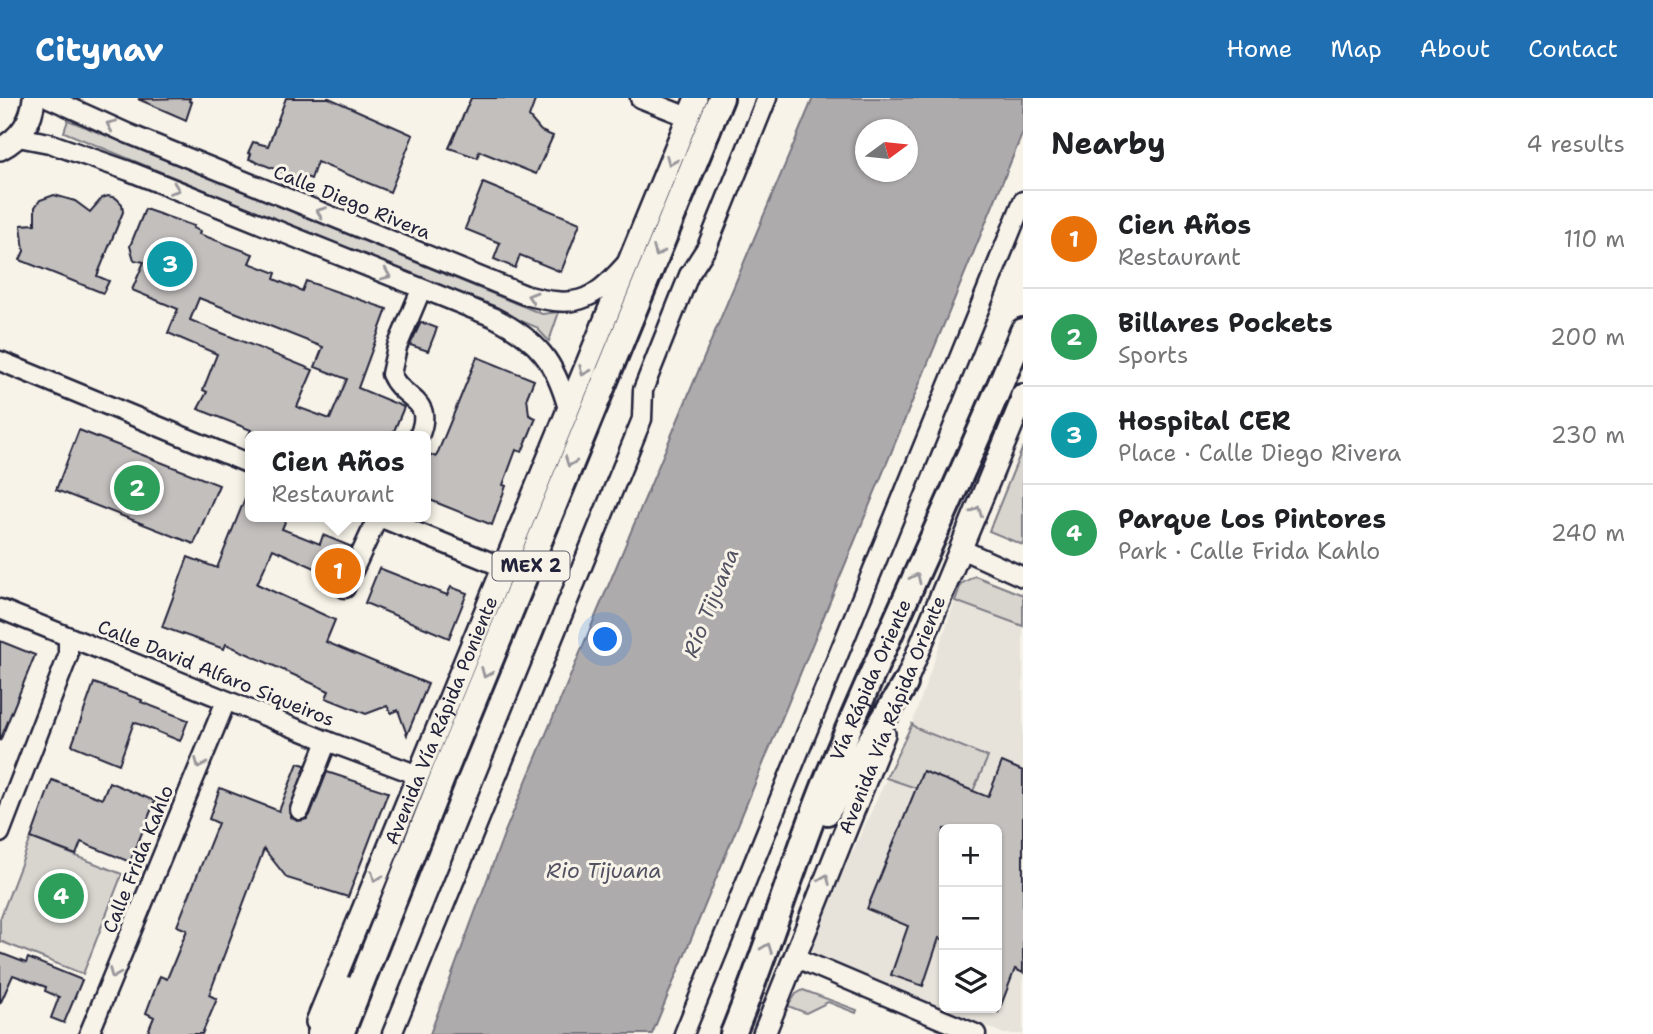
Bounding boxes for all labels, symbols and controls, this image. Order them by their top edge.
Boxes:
text: Citynav [35,27,164,72]
text: Home [1226,33,1292,65]
text: Map [1330,33,1382,65]
text: About [1420,33,1490,65]
text: Contact [1528,33,1618,65]
one-way arrow [105,119,118,133]
north arrow [855,119,918,182]
text: Nearby [1051,123,1166,164]
text: 4 results [1526,129,1625,159]
one-way arrow [665,155,679,167]
street label: Calle Diego Rivera [270,159,434,245]
one-way arrow [169,181,181,195]
one-way arrow [316,206,328,220]
text: Cien Años [1118,207,1251,242]
text: 1 [1069,224,1079,254]
text: 110 m [1563,224,1625,254]
pin: 3 [147,238,193,290]
text: Restaurant [1118,242,1241,272]
one-way arrow [652,245,666,257]
one-way arrow [379,267,391,281]
one-way arrow [526,290,538,305]
text: Billares Pockets [1118,305,1333,340]
text: 2 [1066,322,1082,352]
text: 200 m [1550,322,1625,352]
text: Sports [1118,340,1189,370]
one-way arrow [578,365,592,377]
text: Hospital CER [1118,403,1291,438]
text: 3 [1066,420,1082,450]
text: 230 m [1551,420,1625,450]
popup [245,431,431,522]
text: Place · Calle Diego Rivera [1118,438,1401,468]
text: Cien Años [271,444,405,479]
one-way arrow [565,455,579,467]
pin: 2 [114,462,160,514]
text: Restaurant [271,479,395,509]
text: Parque Los Pintores [1118,501,1386,536]
one-way arrow [969,505,983,518]
text: 4 [1066,518,1082,548]
text: 240 m [1551,518,1625,548]
text: Park · Calle Frida Kahlo [1118,536,1380,566]
water label: Río Tijuana [676,544,746,662]
pin: 1 [315,545,361,597]
road number: MEX 2 [492,552,570,580]
one-way arrow [908,573,922,585]
street label: Avenida Vía Rápida Poniente [379,592,503,848]
street label: Avenida Vía Rápida Oriente [833,592,951,838]
street label: Vía Rápida Oriente [824,595,916,764]
street label: Calle David Alfaro Siqueiros [94,614,338,732]
your location [588,622,622,656]
one-way arrow [480,666,494,678]
one-way arrow [194,757,208,769]
street label: Calle Frida Kahlo [97,781,179,937]
map controls [939,824,1002,1013]
button: + [939,824,1002,887]
water label: Rio Tijuana [546,857,662,885]
pin: 4 [38,870,84,922]
one-way arrow [371,870,385,882]
one-way arrow [816,874,830,886]
button: − [939,887,1002,950]
one-way arrow [758,942,772,954]
button: layers [939,950,1002,1013]
one-way arrow [108,968,122,980]

